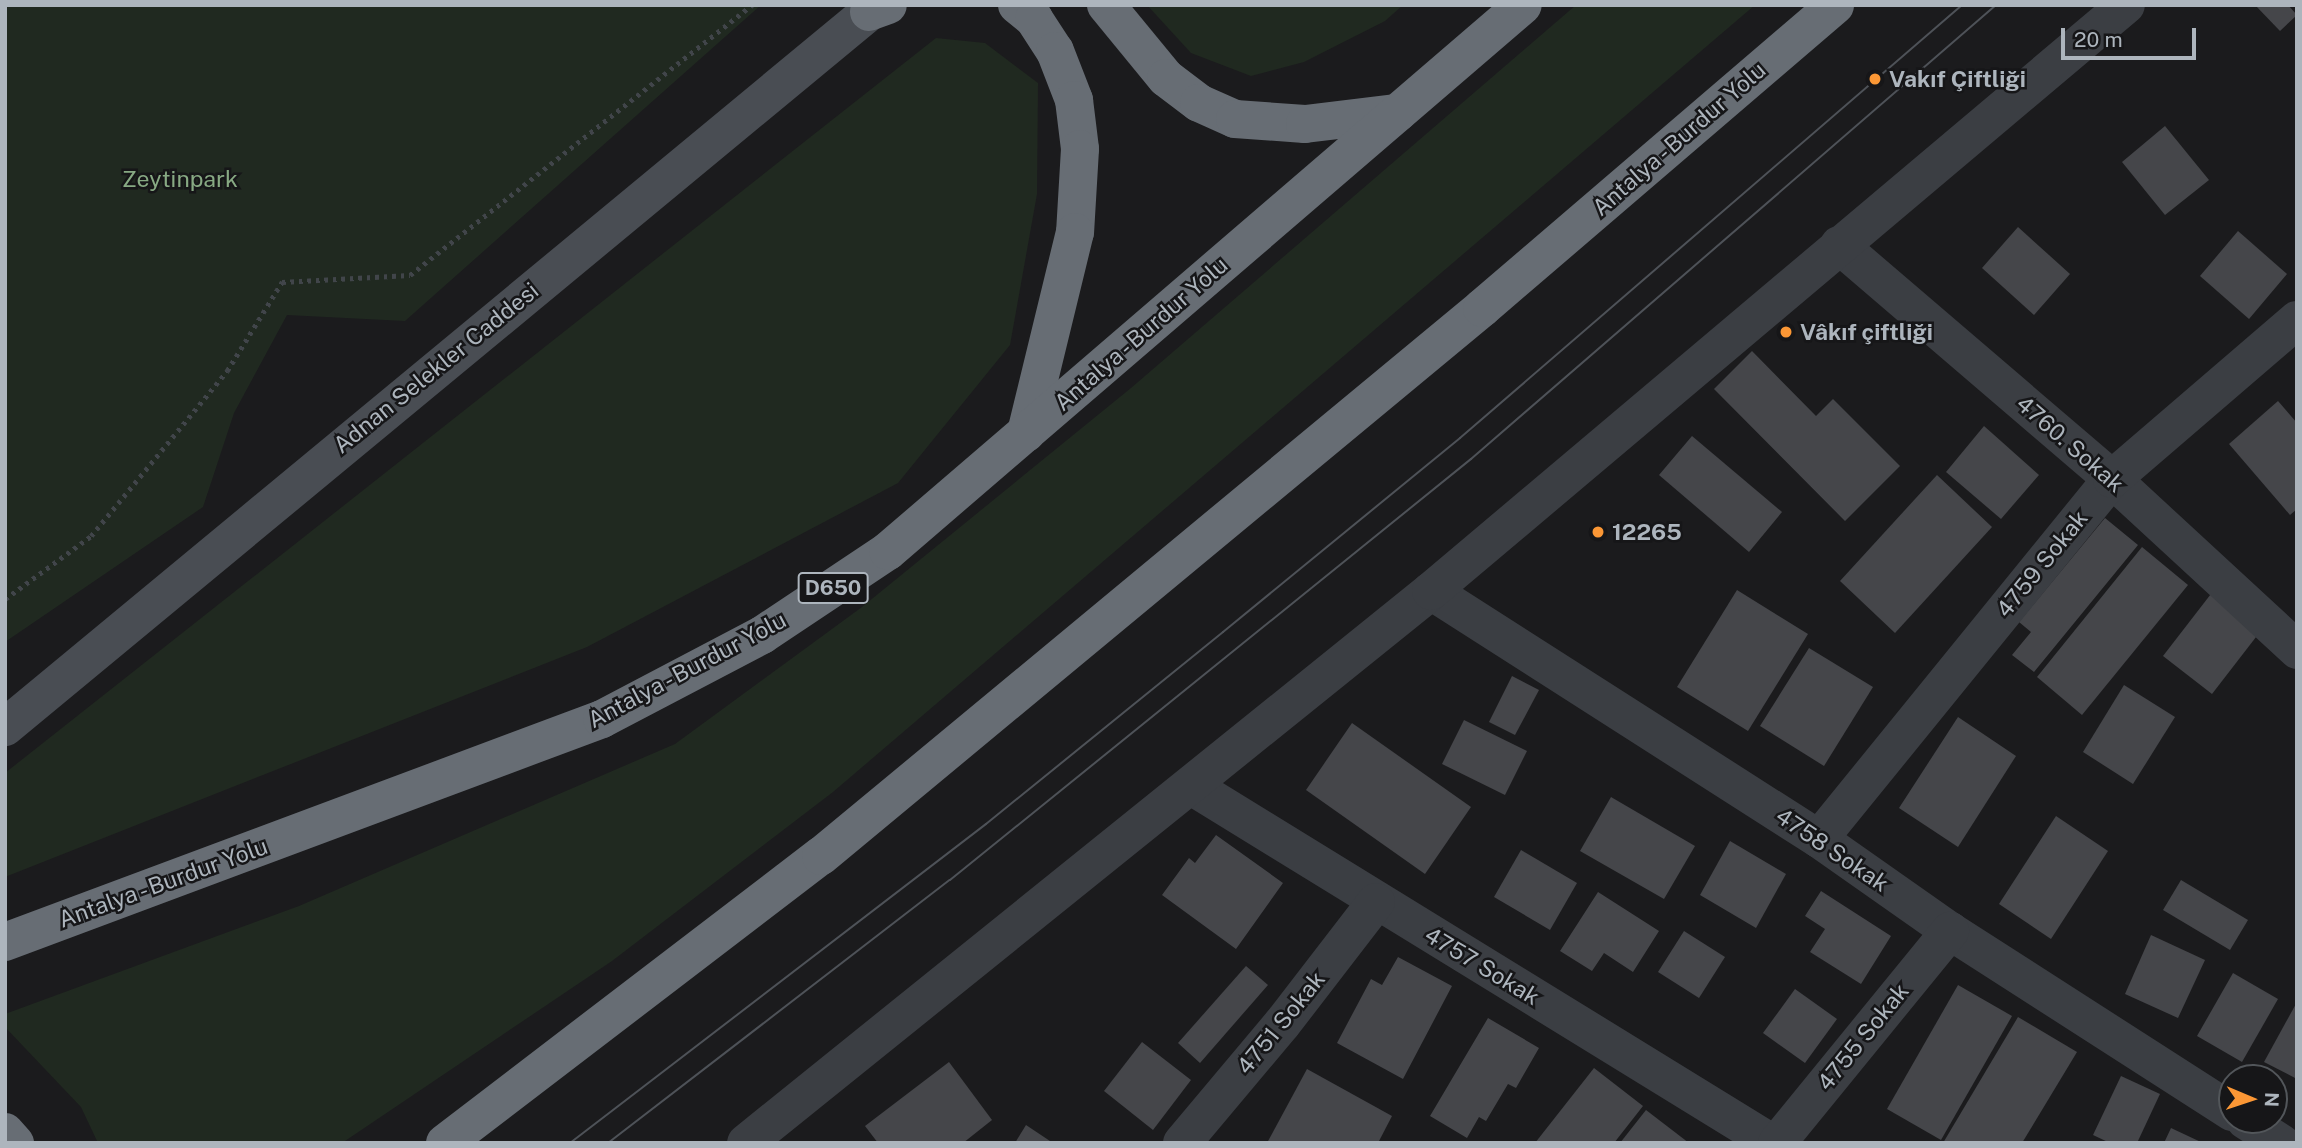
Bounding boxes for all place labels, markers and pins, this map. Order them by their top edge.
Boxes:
place label: Vakıf Çiftliği [1889,65,2026,93]
marker: Vakıf Çiftliği [1867,71,1883,87]
place label: Vâkıf çiftliği [1800,318,1933,346]
marker: Vâkıf çiftliği [1778,324,1794,340]
place label: 12265 [1612,518,1682,546]
marker: 12265 [1590,524,1606,540]

